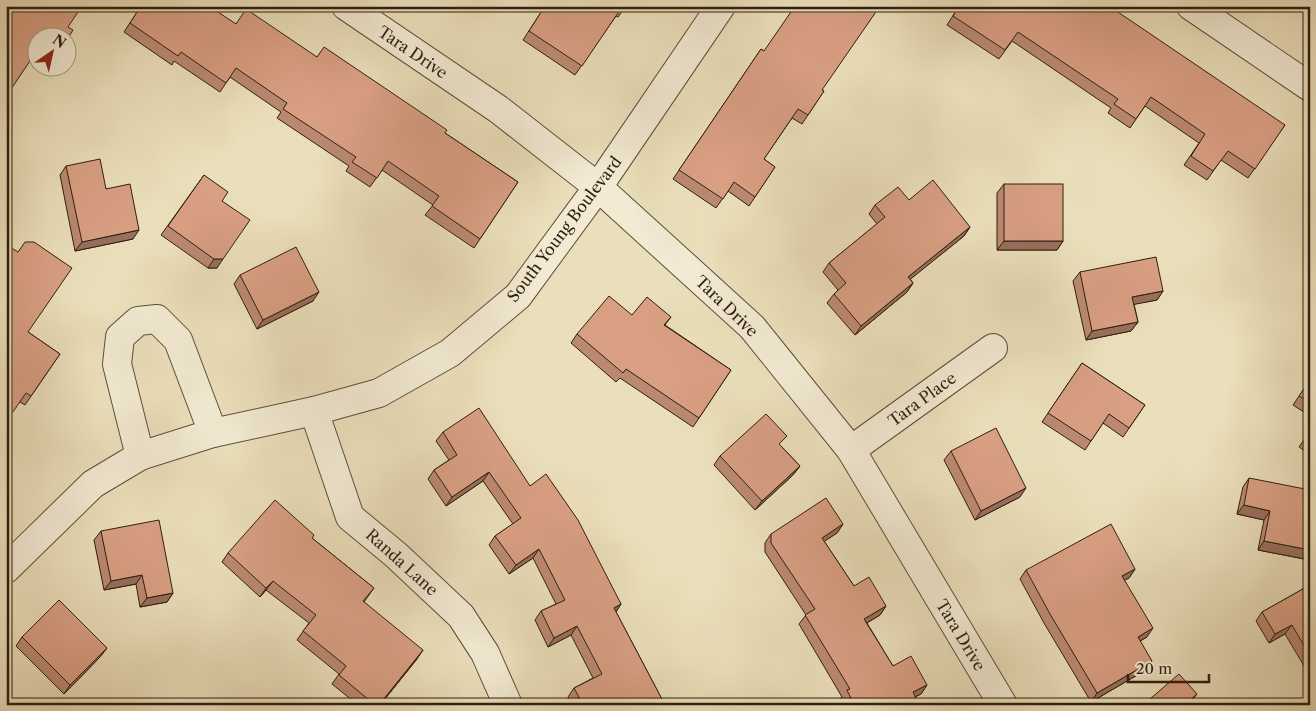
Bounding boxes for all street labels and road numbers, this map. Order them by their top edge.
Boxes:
street label: Tara Drive [374,21,452,83]
street label: South Young Boulevard [503,152,626,306]
street label: Tara Drive [691,271,763,341]
street label: Tara Place [884,368,960,430]
street label: Randa Lane [362,524,442,600]
street label: Tara Drive [932,596,990,674]

